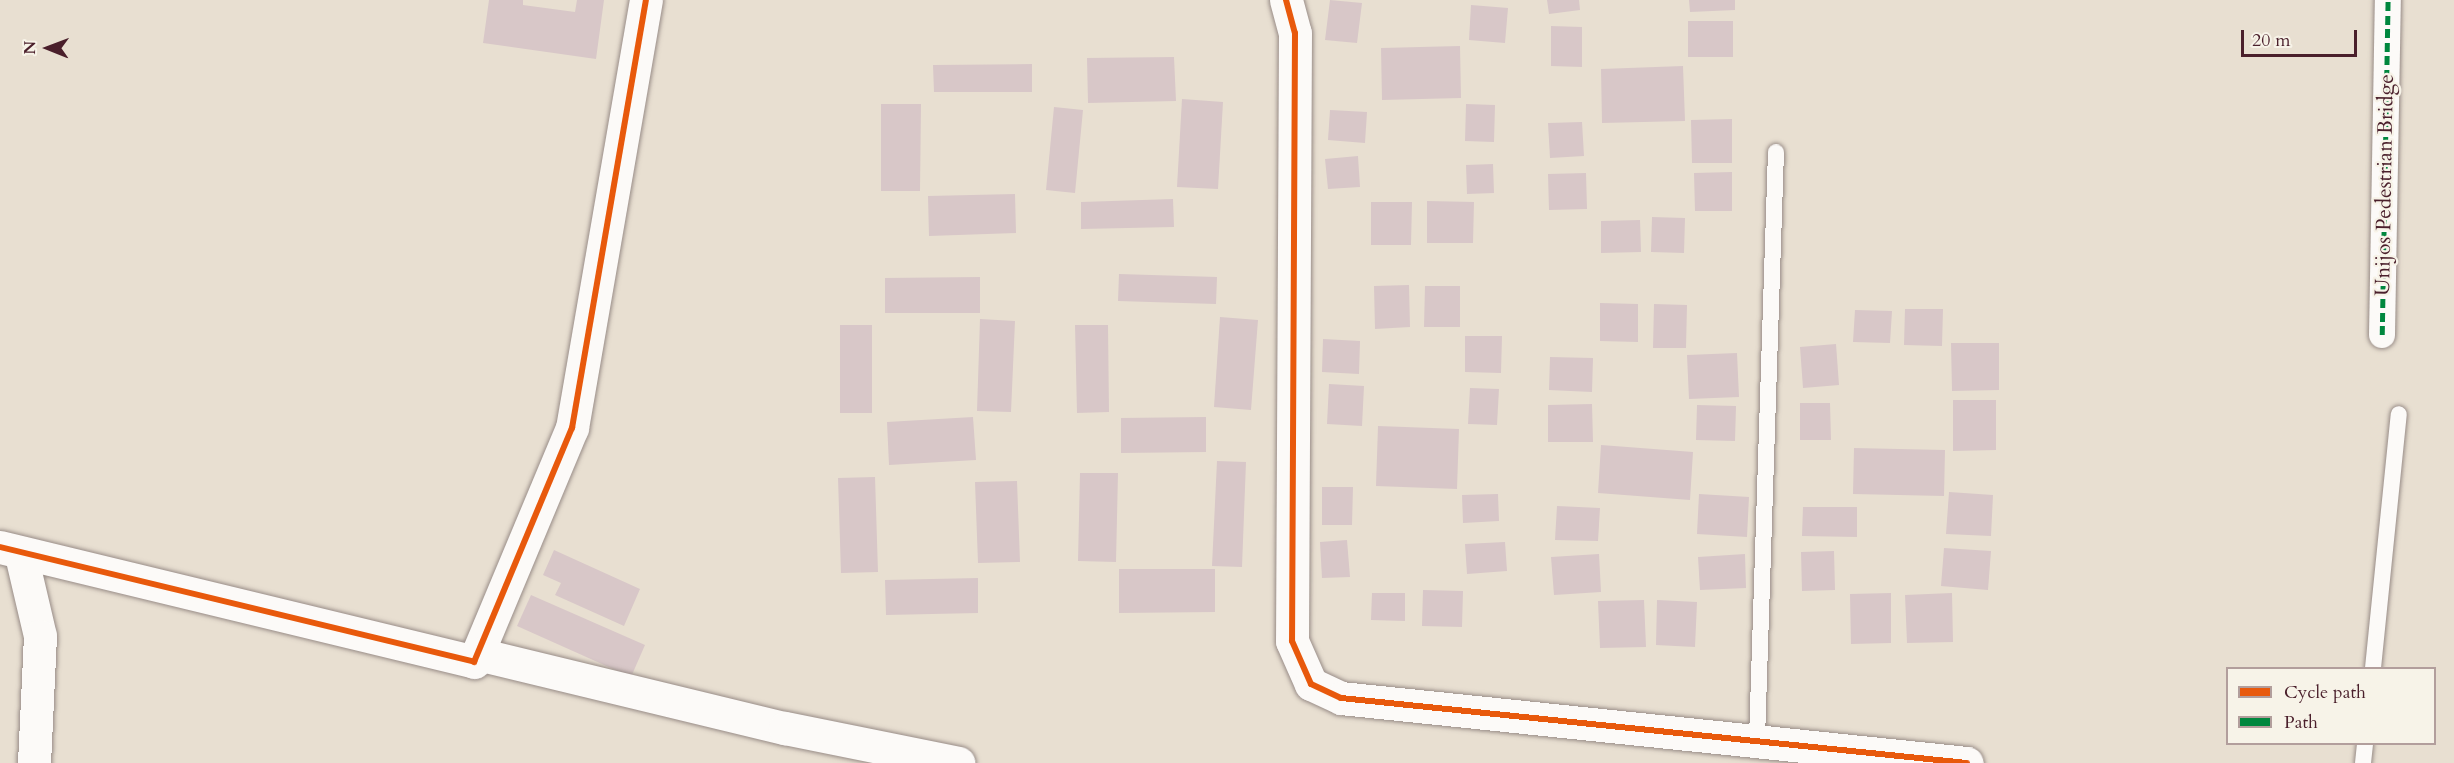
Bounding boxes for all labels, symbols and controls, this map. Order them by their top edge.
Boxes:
north arrow [18,18,78,78]
scale bar [2244,18,2360,56]
text: 20 m [2252,28,2291,53]
text: N [19,41,41,55]
street label: Unijos Pedestrian Bridge [2370,74,2400,296]
legend [2226,667,2436,745]
text: Cycle path [2284,680,2366,705]
text: Path [2284,710,2318,735]

